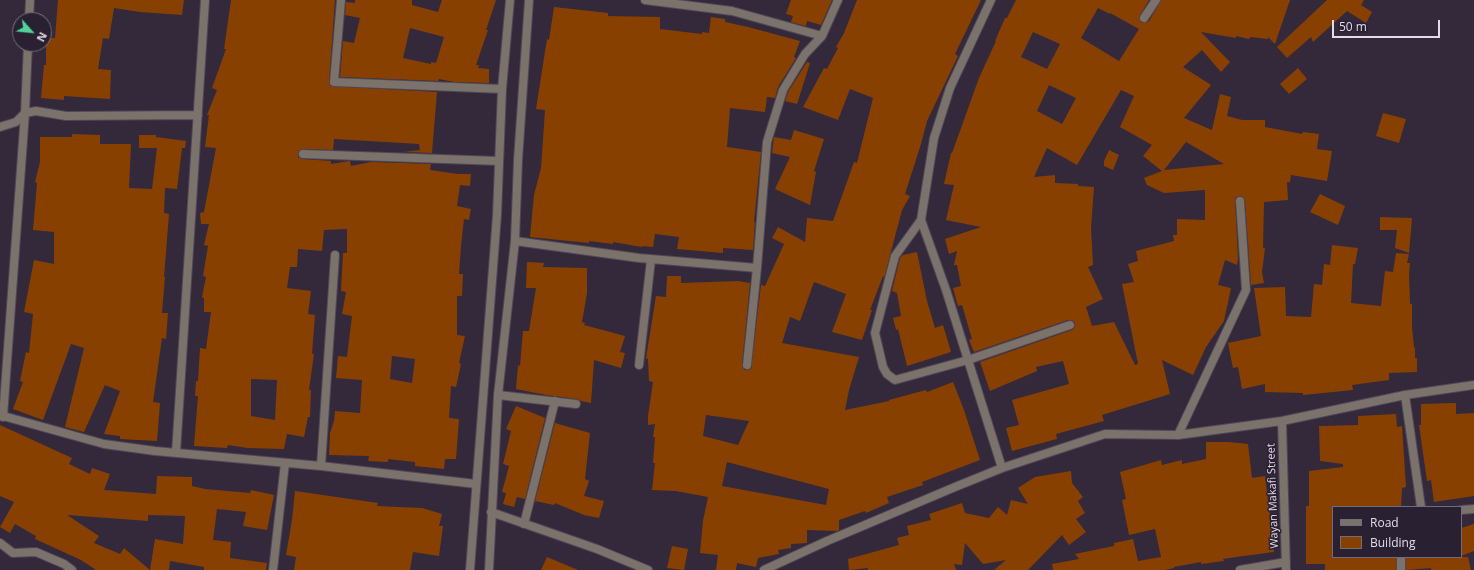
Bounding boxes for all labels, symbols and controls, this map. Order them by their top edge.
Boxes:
north arrow [12,12,52,52]
scale bar [1334,12,1442,38]
text: 50 m [1339,18,1367,35]
text: N [34,30,51,45]
street label: Wayan Makafi Street [1265,443,1281,549]
legend [1332,506,1462,558]
text: Road [1370,514,1399,531]
text: Building [1370,534,1415,551]

